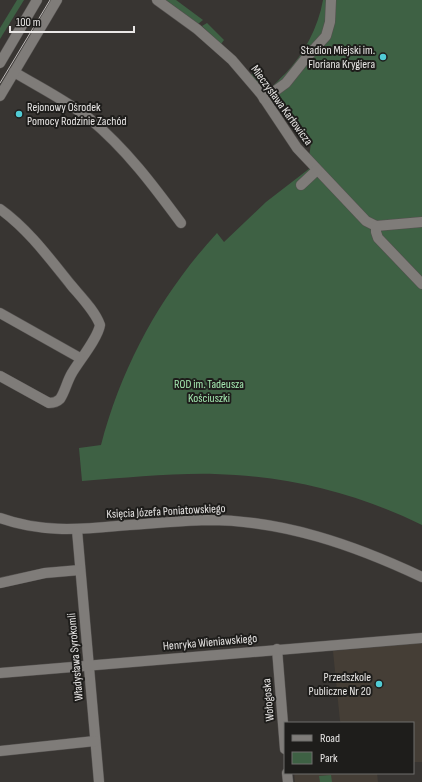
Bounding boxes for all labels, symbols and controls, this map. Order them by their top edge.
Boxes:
scale bar [10,8,134,34]
text: 100 m [16,15,41,30]
place label: Stadion Miejski im. Floriana Krygiera [301,43,375,72]
marker: Stadion Miejski im. Floriana Krygiera [378,52,388,62]
street label: Mieczysława Karłowicza [247,62,316,149]
place label: Rejonowy Ośrodek Pomocy Rodzinie Zachód [27,100,126,129]
marker: Rejonowy Ośrodek Pomocy Rodzinie Zachód [14,109,24,119]
park label: ROD im. Tadeusza Kościuszki [174,377,244,406]
street label: Księcia Józefa Poniatowskiego [106,501,226,522]
street label: Władysława Syrokomli [64,612,87,702]
street label: Henryka Wieniawskiego [162,631,258,654]
place label: Przedszkole Publiczne Nr 20 [309,670,371,699]
street label: Wołogoska [259,678,278,722]
marker: Przedszkole Publiczne Nr 20 [374,679,384,689]
legend [284,722,414,774]
text: Road [320,731,340,746]
text: Park [320,751,338,766]

